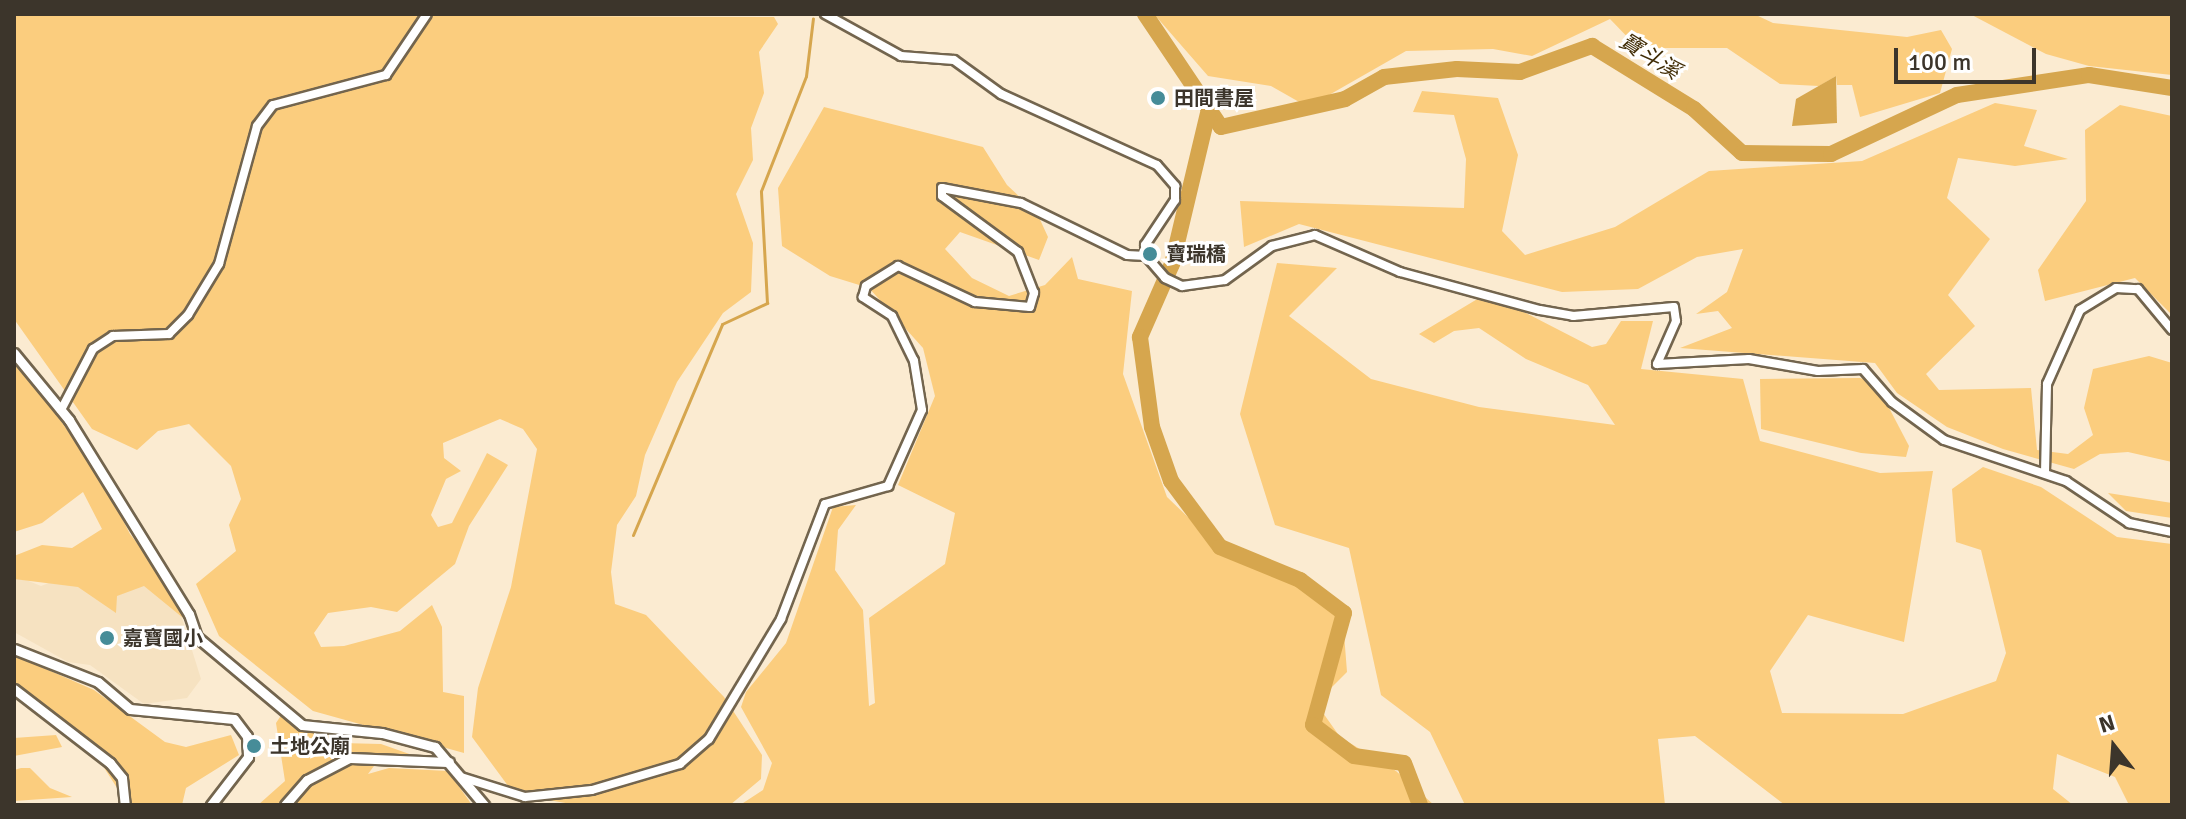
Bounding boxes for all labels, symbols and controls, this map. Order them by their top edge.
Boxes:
water label: 寶斗溪 [1615,27,1685,85]
scale bar [1898,32,2040,82]
text: 100 m [1908,47,1971,77]
place label: 田間書屋 [1174,86,1254,110]
marker: 田間書屋 [1149,89,1167,107]
place label: 寶瑞橋 [1166,242,1226,266]
marker: 寶瑞橋 [1141,245,1159,263]
place label: 嘉寶國小 [123,626,203,650]
marker: 嘉寶國小 [98,629,116,647]
north arrow [2074,707,2154,787]
text: N [2096,708,2118,739]
place label: 土地公廟 [270,734,350,758]
marker: 土地公廟 [245,737,263,755]

